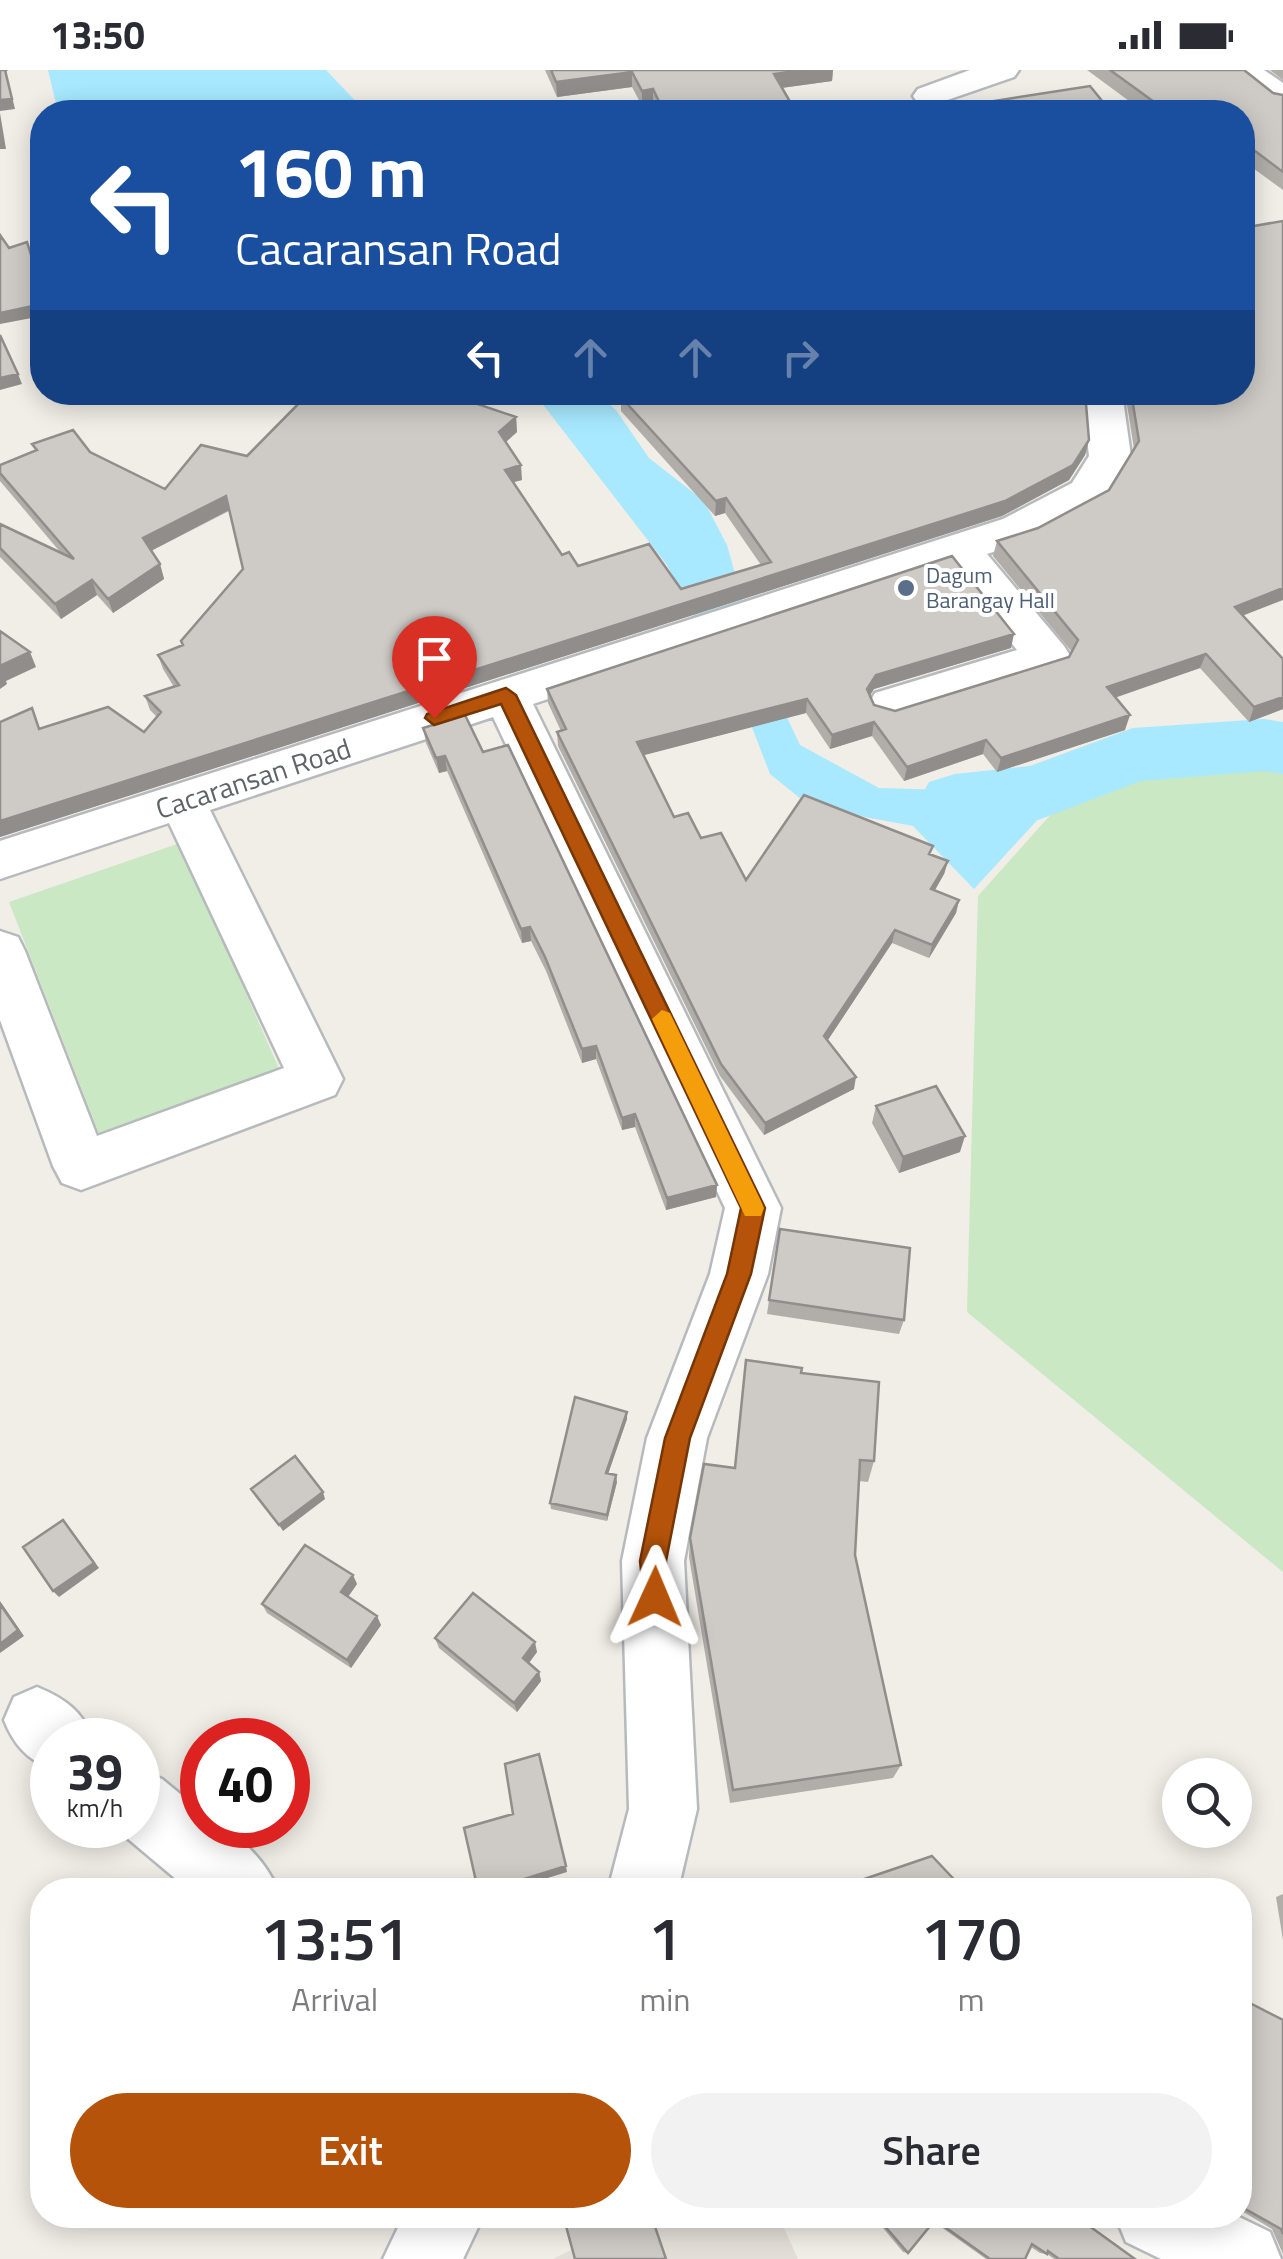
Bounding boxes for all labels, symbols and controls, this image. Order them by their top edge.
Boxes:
text: 13:50 [50,6,145,64]
text: 160 m [235,118,427,224]
icon: left [70,140,200,270]
text: Cacaransan Road [235,214,561,282]
icon: left [458,330,513,385]
icon: ahead [563,330,618,385]
icon: ahead [668,330,723,385]
icon: right [773,330,828,385]
place label: Dagum Barangay Hall [926,558,1055,617]
marker: Dagum Barangay Hall [895,577,917,599]
pin [392,616,477,719]
icon: arrive [407,631,462,686]
street label: Cacaransan Road [150,726,356,830]
position arrow [603,1545,707,1649]
speed limit sign: 40 [180,1718,310,1848]
text: 39 [67,1733,123,1809]
map controls [1162,1758,1252,1848]
button: search [1162,1758,1252,1848]
text: km/h [67,1789,123,1827]
text: 13:51 [260,1892,409,1983]
text: 1 [648,1892,682,1983]
text: 170 [921,1892,1022,1983]
text: Arrival [291,1975,378,2023]
text: min [639,1975,690,2023]
text: m [958,1975,985,2023]
button: Exit [70,2093,631,2208]
button: Share [651,2093,1212,2208]

